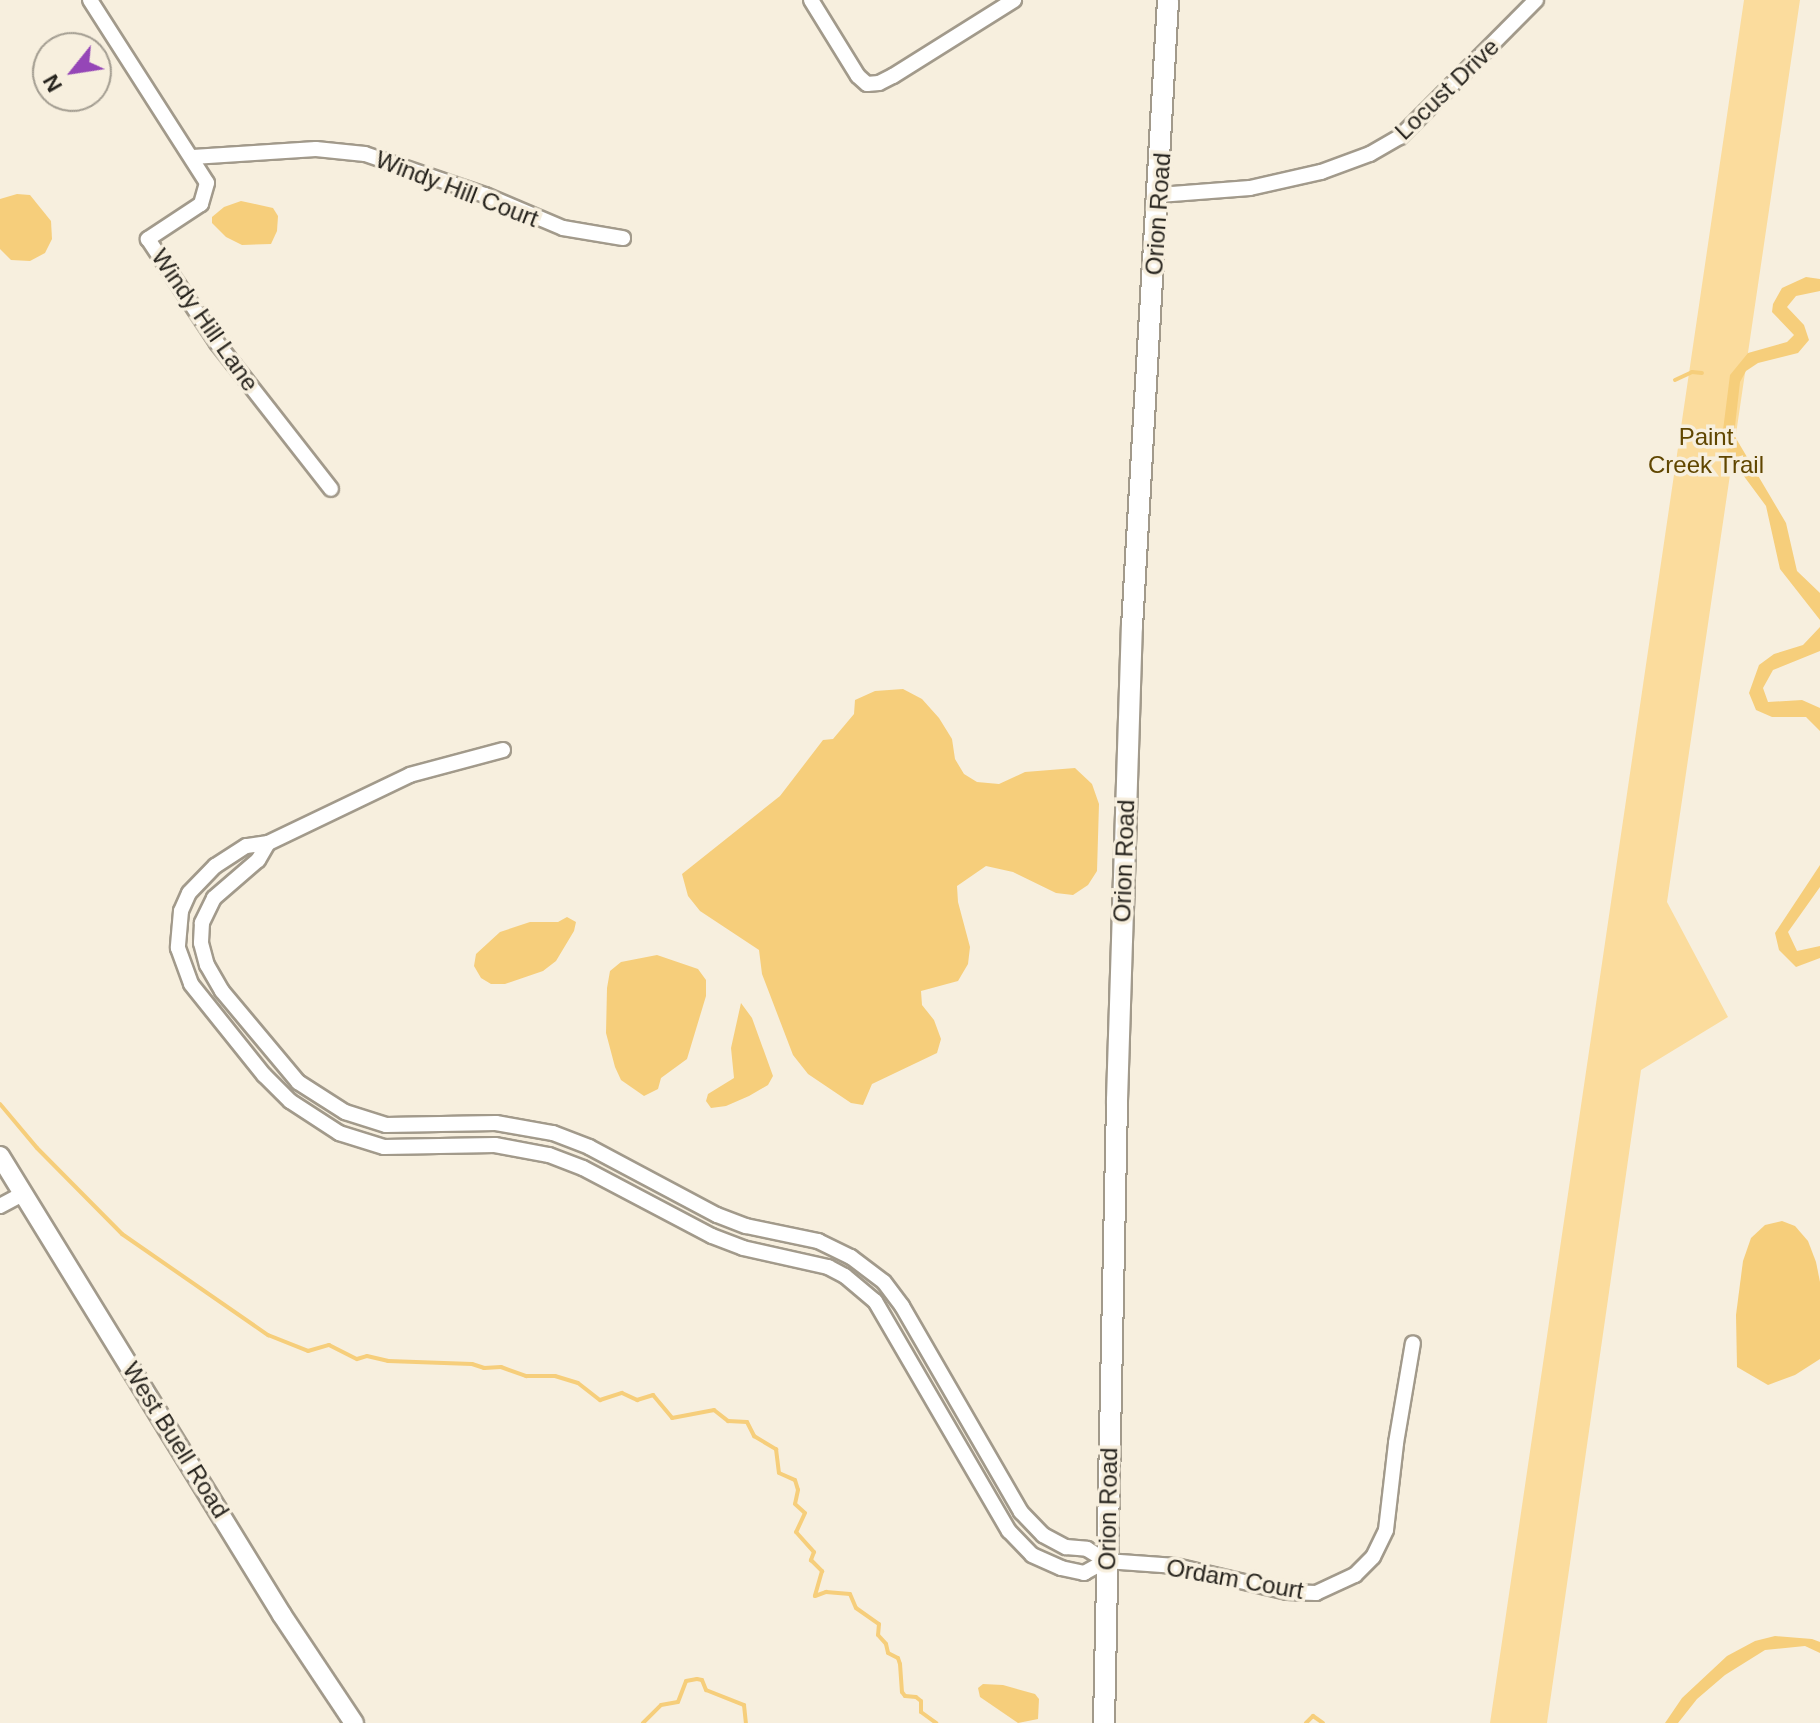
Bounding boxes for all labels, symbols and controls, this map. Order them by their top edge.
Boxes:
north arrow [32,32,112,112]
street label: Locust Drive [1389,32,1505,146]
text: N [38,70,67,96]
street label: Windy Hill Court [372,145,542,233]
street label: Orion Road [1139,152,1177,276]
street label: Windy Hill Lane [145,243,265,397]
park label: Paint Creek Trail [1648,423,1764,479]
street label: Orion Road [1107,799,1141,923]
street label: West Buell Road [117,1357,235,1523]
street label: Orion Road [1093,1447,1123,1571]
street label: Ordam Court [1164,1553,1306,1605]

